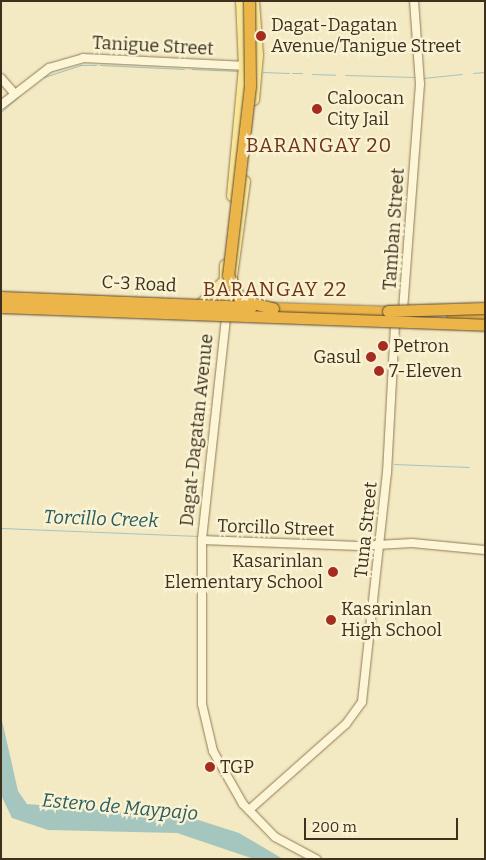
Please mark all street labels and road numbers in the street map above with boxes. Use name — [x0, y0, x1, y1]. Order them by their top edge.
street label: Tanigue Street — [92, 32, 214, 60]
street label: Tamban Street — [379, 167, 409, 291]
street label: C-3 Road — [101, 271, 177, 297]
street label: Dagat-Dagatan Avenue — [176, 333, 218, 527]
street label: Tuna Street — [350, 481, 382, 579]
street label: Torcillo Street — [217, 515, 335, 541]

